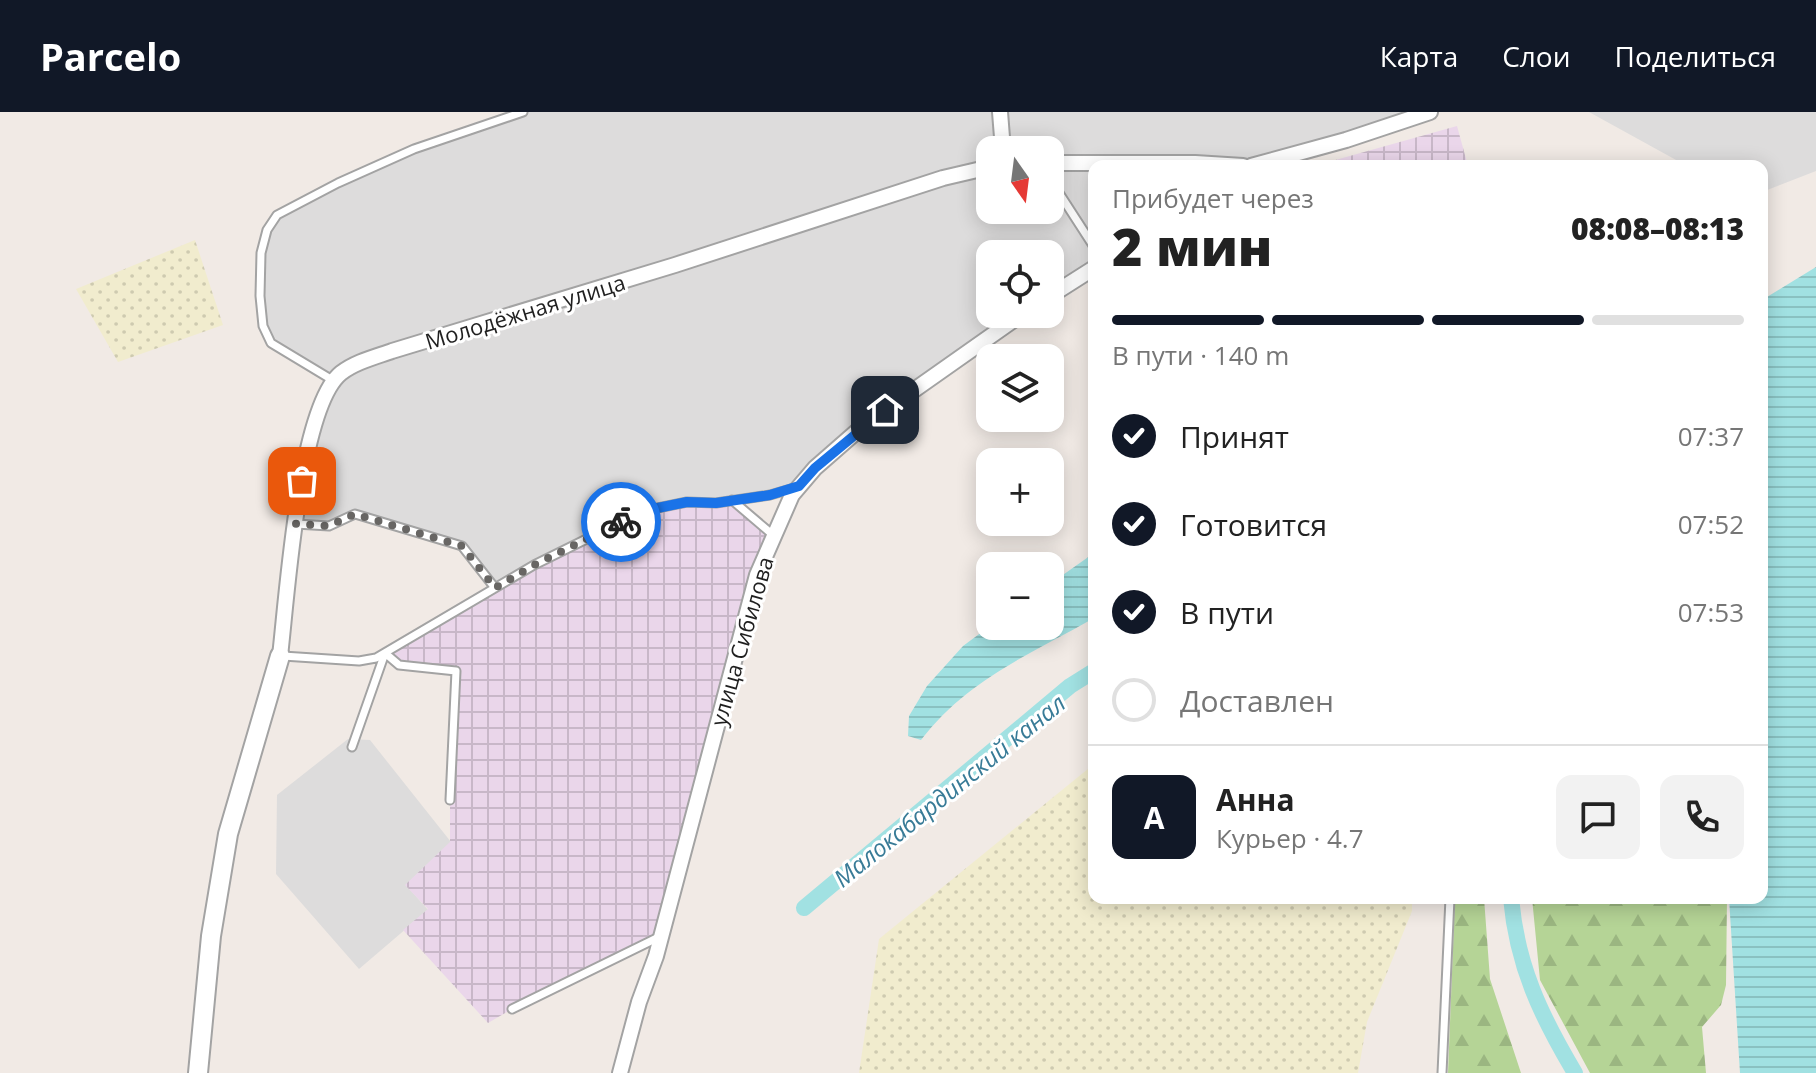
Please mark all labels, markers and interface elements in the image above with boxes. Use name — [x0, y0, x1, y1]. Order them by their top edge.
text: Parcelo — [40, 30, 181, 82]
text: Карта — [1380, 37, 1458, 75]
text: Слои — [1502, 37, 1571, 75]
text: Поделиться — [1615, 37, 1776, 75]
north arrow — [976, 136, 1064, 224]
map controls — [976, 136, 1064, 640]
text: Прибудет через — [1112, 180, 1314, 216]
text: 08:08–08:13 — [1571, 208, 1744, 249]
text: 2 мин — [1112, 210, 1272, 281]
button: locate — [976, 240, 1064, 328]
street label: Молодёжная улица — [421, 266, 629, 356]
text: В пути · 140 m — [1112, 337, 1289, 373]
button: layers — [976, 344, 1064, 432]
pin — [851, 376, 919, 444]
icon: home — [863, 388, 907, 432]
icon: check — [1112, 414, 1156, 458]
text: Принят — [1180, 416, 1289, 457]
text: 07:37 — [1678, 418, 1744, 454]
pin — [268, 447, 336, 515]
button: + — [976, 448, 1064, 536]
icon: bag — [280, 459, 324, 503]
courier — [581, 482, 661, 562]
icon: bike — [599, 500, 643, 544]
icon: check — [1112, 502, 1156, 546]
text: Готовится — [1180, 504, 1327, 545]
text: 07:52 — [1678, 506, 1744, 542]
button: − — [976, 552, 1064, 640]
street label: улица Сибилова — [702, 553, 780, 729]
icon: check — [1112, 590, 1156, 634]
text: В пути — [1180, 592, 1274, 633]
text: 07:53 — [1678, 594, 1744, 630]
text: Доставлен — [1180, 680, 1334, 721]
water label: Малокабардинский канал — [826, 686, 1072, 894]
button: chat — [1556, 775, 1640, 859]
button: phone — [1660, 775, 1744, 859]
text: Анна — [1216, 779, 1295, 820]
text: А — [1144, 797, 1164, 838]
text: Курьер · 4.7 — [1216, 820, 1364, 856]

